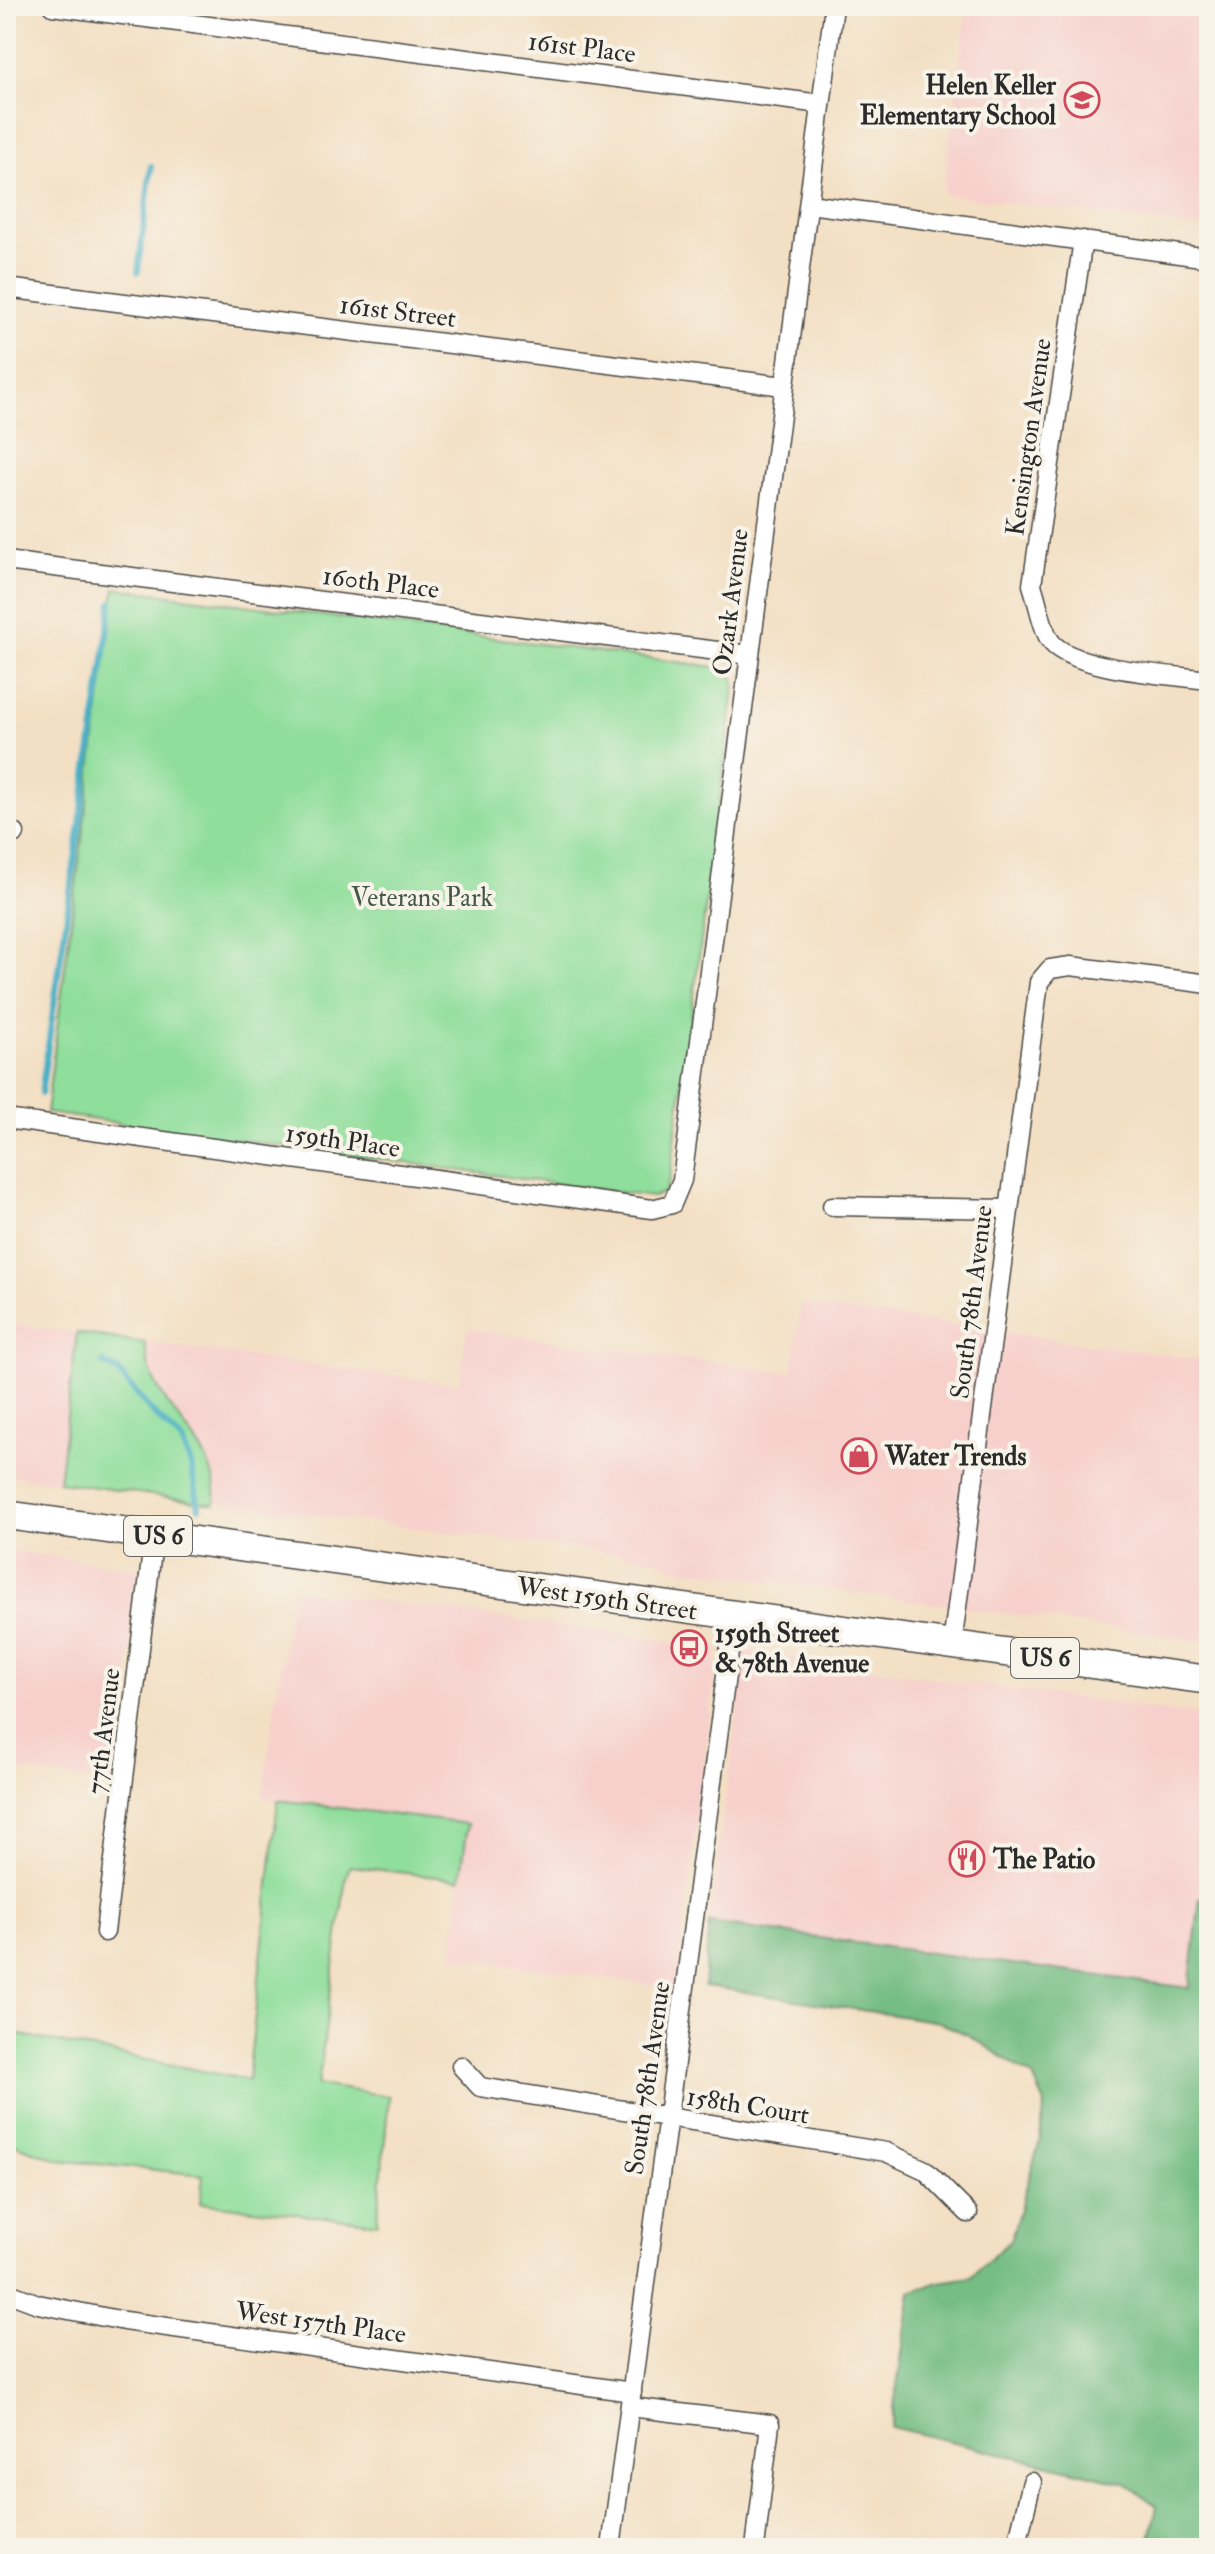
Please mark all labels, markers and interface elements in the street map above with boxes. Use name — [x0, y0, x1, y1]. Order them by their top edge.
street label: 161st Place — [526, 26, 638, 70]
place label: Helen Keller Elementary School — [860, 70, 1056, 133]
school or university icon: Helen Keller Elementary School — [1063, 81, 1101, 119]
street label: 161st Street — [338, 289, 458, 335]
street label: Kensington Avenue — [999, 336, 1059, 538]
street label: Ozark Avenue — [706, 527, 756, 677]
street label: 160th Place — [321, 560, 441, 606]
park label: Veterans Park — [351, 882, 493, 914]
street label: 159th Place — [283, 1117, 402, 1165]
street label: South 78th Avenue — [944, 1203, 1000, 1401]
shop icon: Water Trends — [840, 1437, 878, 1475]
place label: Water Trends — [884, 1441, 1026, 1473]
road number: US 6 — [124, 1516, 192, 1556]
street label: West 159th Street — [514, 1570, 699, 1627]
place label: 159th Street & 78th Avenue — [715, 1618, 869, 1680]
bus stop icon: 159th Street & 78th Avenue — [670, 1629, 708, 1667]
road number: US 6 — [1011, 1638, 1079, 1678]
street label: 77th Avenue — [80, 1666, 128, 1796]
restaurant icon: The Patio — [948, 1840, 986, 1878]
place label: The Patio — [992, 1844, 1096, 1876]
street label: South 78th Avenue — [619, 1979, 677, 2177]
street label: 158th Court — [684, 2081, 811, 2131]
street label: West 157th Place — [233, 2295, 408, 2351]

